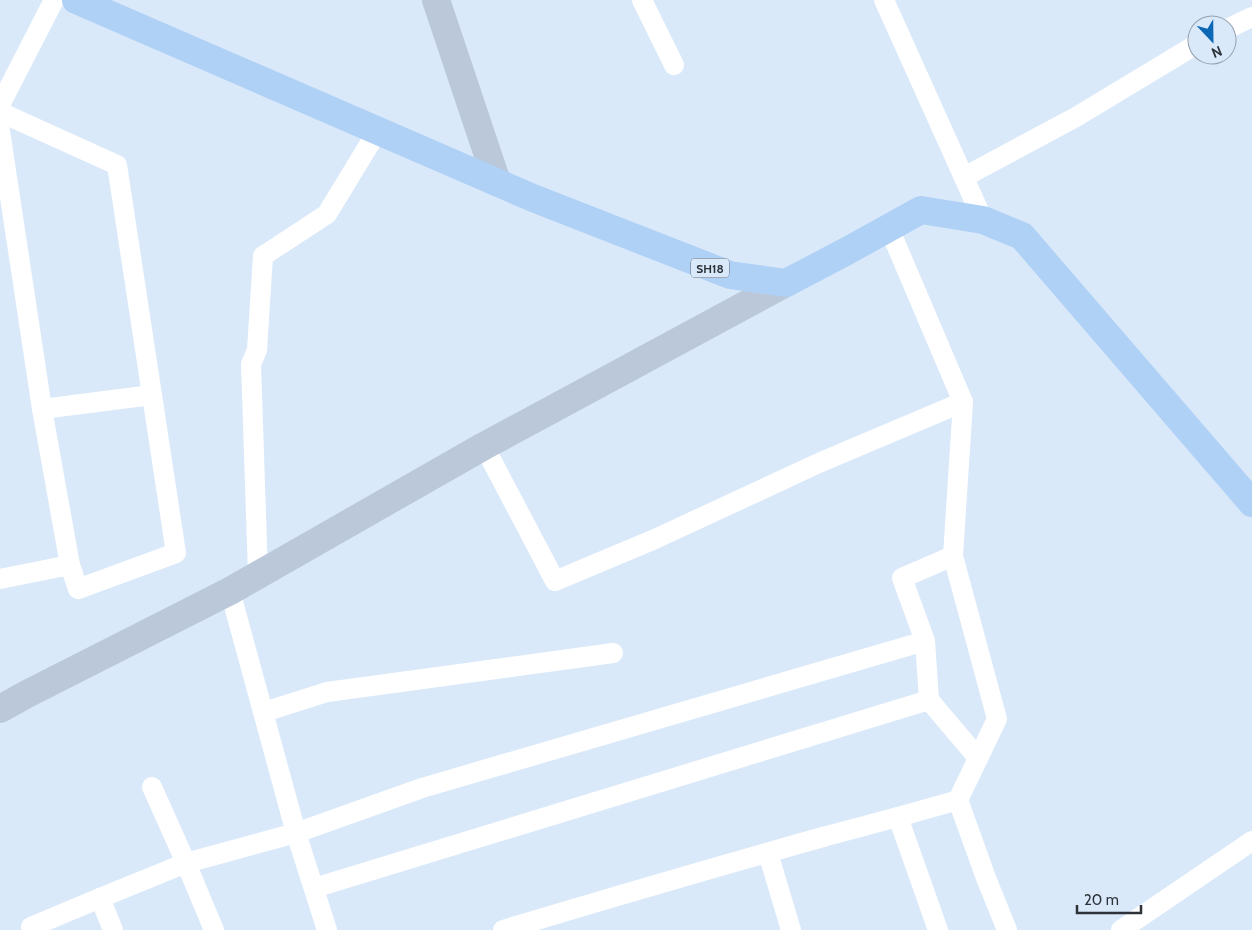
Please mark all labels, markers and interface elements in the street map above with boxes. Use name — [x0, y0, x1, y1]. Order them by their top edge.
north arrow — [1187, 15, 1237, 65]
text: N — [1209, 42, 1225, 62]
road number: SH18 — [691, 258, 729, 278]
scale bar — [1077, 882, 1141, 914]
text: 20 m — [1084, 891, 1119, 909]

